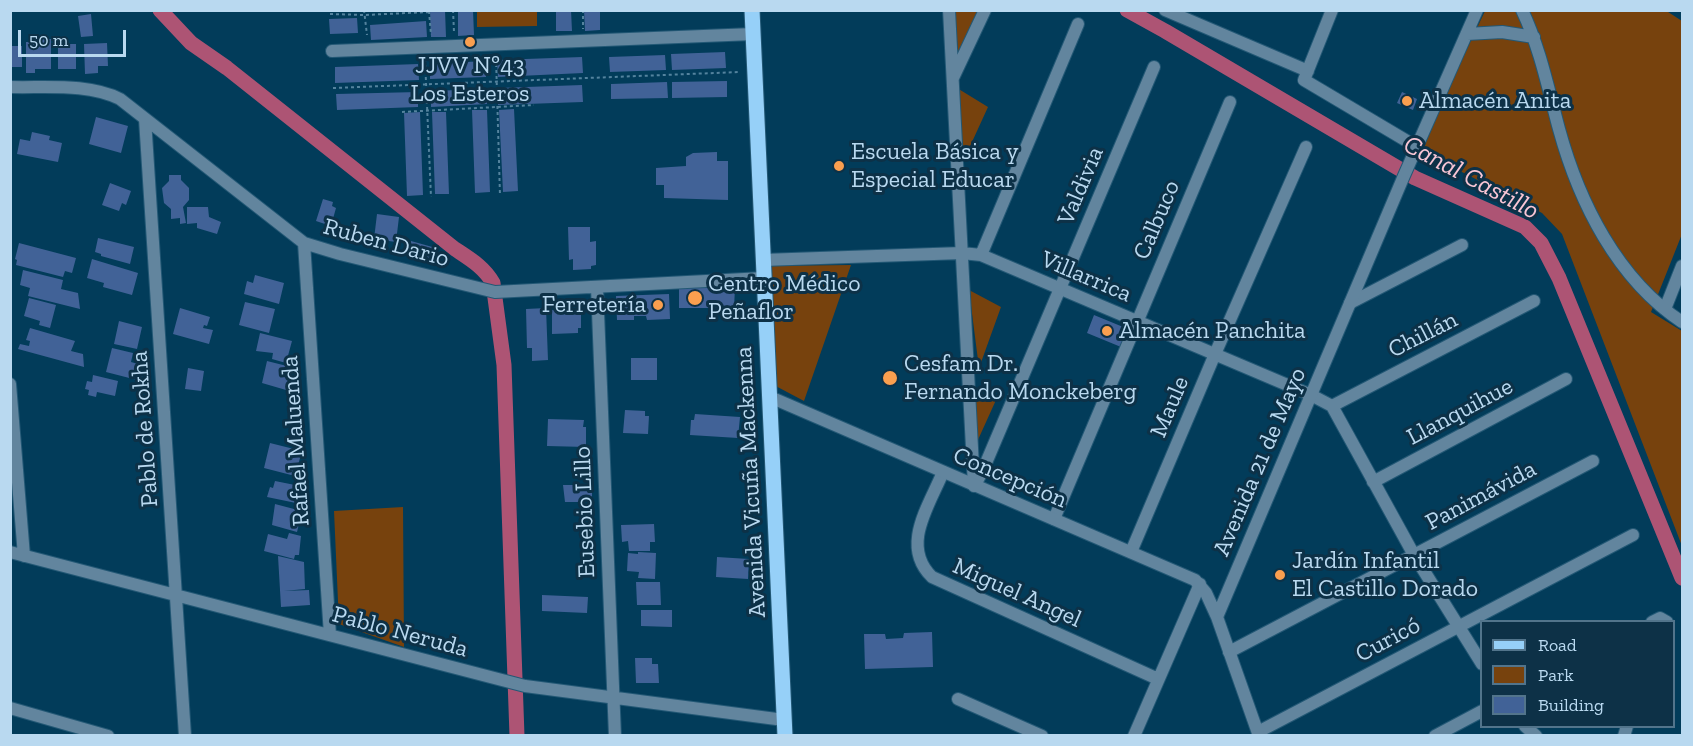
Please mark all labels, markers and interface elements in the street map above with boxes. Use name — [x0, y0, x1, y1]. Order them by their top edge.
scale bar — [21, 18, 129, 56]
text: 50 m — [29, 29, 68, 51]
marker: JJVV Nº43 Los Esteros — [463, 35, 477, 49]
place label: JJVV Nº43 Los Esteros — [410, 52, 530, 108]
place label: Almacén Anita — [1419, 87, 1571, 115]
marker: Almacén Anita — [1400, 94, 1414, 108]
water label: Canal Castillo — [1398, 129, 1544, 227]
place label: Escuela Básica y Especial Educar — [851, 138, 1019, 194]
street label: Valdivia — [1052, 143, 1110, 229]
marker: Escuela Básica y Especial Educar — [832, 159, 846, 173]
street label: Calbuco — [1127, 176, 1187, 264]
street label: Ruben Dario — [320, 212, 452, 274]
street label: Villarrica — [1036, 245, 1136, 309]
place label: Centro Médico Peñaflor — [708, 270, 860, 326]
marker: Centro Médico Peñaflor — [686, 289, 704, 307]
place label: Ferretería — [542, 291, 646, 319]
marker: Ferretería — [651, 298, 665, 312]
street label: Chillán — [1384, 305, 1462, 365]
place label: Almacén Panchita — [1119, 317, 1306, 345]
marker: Almacén Panchita — [1100, 324, 1114, 338]
street label: Avenida Vicuña Mackenna — [730, 346, 772, 618]
street label: Pablo de Rokha — [125, 350, 165, 508]
place label: Cesfam Dr. Fernando Monckeberg — [904, 350, 1137, 406]
street label: Rafael Maluenda — [276, 355, 316, 527]
street label: Avenida 21 de Mayo — [1207, 364, 1313, 560]
marker: Cesfam Dr. Fernando Monckeberg — [881, 369, 899, 387]
street label: Maule — [1144, 372, 1196, 442]
street label: Llanquihue — [1402, 372, 1518, 452]
street label: Concepción — [949, 441, 1071, 515]
street label: Eusebio Lillo — [568, 446, 602, 578]
street label: Panimávida — [1421, 455, 1541, 537]
place label: Jardín Infantil El Castillo Dorado — [1292, 547, 1478, 603]
street label: Miguel Angel — [948, 552, 1086, 634]
marker: Jardín Infantil El Castillo Dorado — [1273, 568, 1287, 582]
street label: Pablo Neruda — [329, 600, 471, 664]
street label: Curicó — [1351, 611, 1425, 669]
legend — [1480, 620, 1675, 728]
text: Road — [1538, 634, 1577, 656]
text: Park — [1538, 664, 1574, 686]
text: Building — [1538, 694, 1604, 716]

